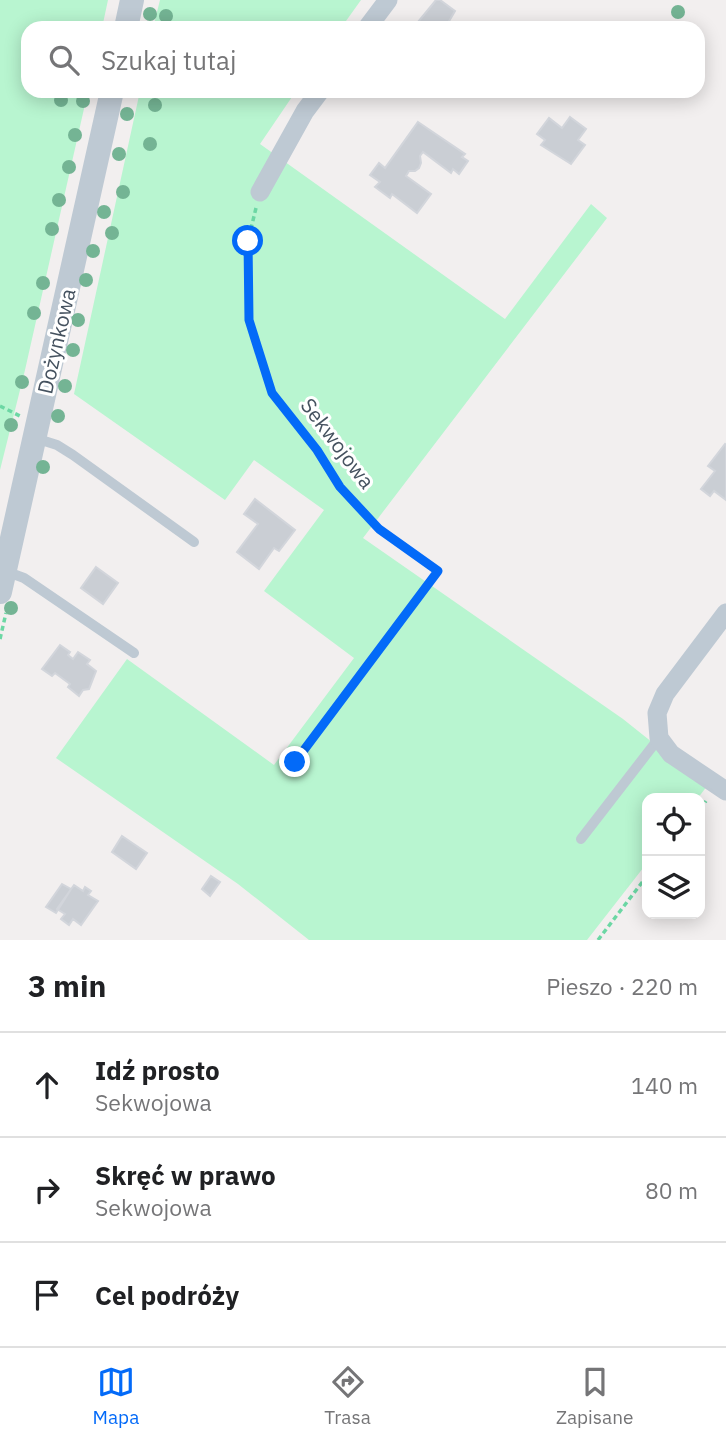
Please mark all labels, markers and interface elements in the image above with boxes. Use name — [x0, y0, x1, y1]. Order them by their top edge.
search box — [21, 21, 705, 98]
icon: search — [45, 41, 83, 79]
text: Szukaj tutaj — [101, 43, 236, 77]
route start — [232, 225, 263, 256]
street label: Dożynkowa — [30, 286, 82, 396]
street label: Sekwojowa — [295, 392, 381, 494]
route end — [279, 746, 310, 777]
map controls — [642, 793, 705, 919]
button: locate — [642, 793, 705, 856]
button: layers — [642, 856, 705, 919]
text: 3 min — [28, 966, 106, 1005]
text: Pieszo · 220 m — [546, 971, 698, 1001]
text: Idź prosto — [95, 1053, 220, 1087]
icon: ahead — [28, 1066, 66, 1104]
text: 140 m — [631, 1070, 698, 1100]
text: Sekwojowa — [95, 1087, 212, 1117]
text: Skręć w prawo — [95, 1158, 276, 1192]
icon: right — [28, 1171, 66, 1209]
text: 80 m — [645, 1175, 698, 1205]
text: Sekwojowa — [95, 1192, 212, 1222]
icon: arrive — [28, 1276, 66, 1314]
text: Cel podróży — [95, 1278, 239, 1312]
tab: Mapa — [93, 1363, 139, 1429]
tab: Trasa — [324, 1363, 371, 1429]
tab: Zapisane — [556, 1363, 633, 1429]

